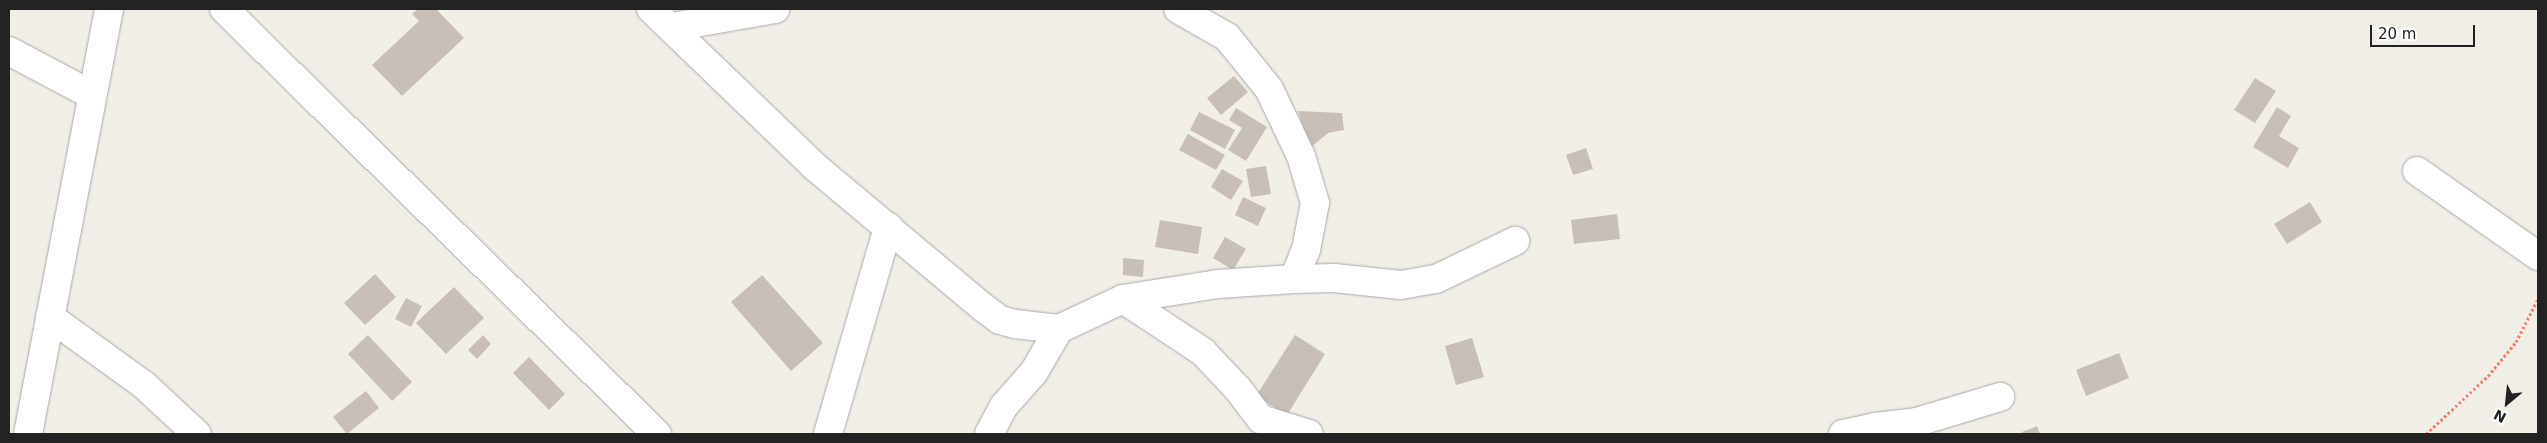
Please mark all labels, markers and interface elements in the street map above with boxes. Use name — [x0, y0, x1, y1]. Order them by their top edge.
scale bar — [2372, 15, 2477, 47]
text: 20 m — [2378, 25, 2416, 43]
north arrow — [2482, 378, 2532, 428]
text: N — [2491, 406, 2509, 426]

